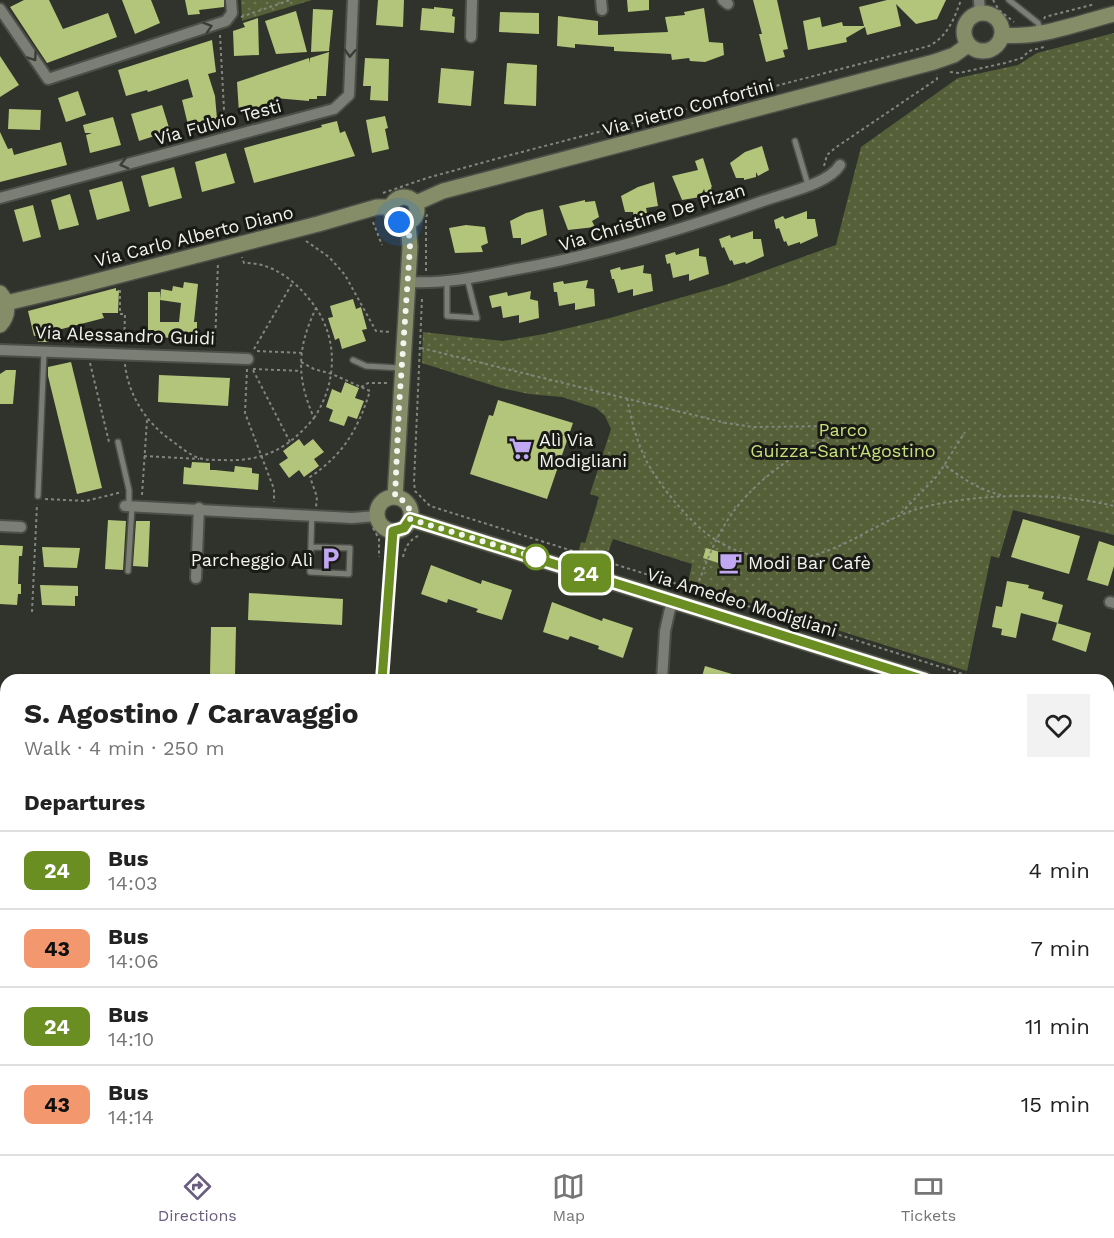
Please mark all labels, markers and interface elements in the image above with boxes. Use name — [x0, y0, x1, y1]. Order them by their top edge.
one-way arrow — [202, 22, 213, 34]
one-way arrow — [344, 49, 357, 58]
one-way arrow — [26, 51, 37, 62]
street label: Via Pietro Confortini — [600, 74, 776, 140]
street label: Via Fulvio Testi — [152, 95, 284, 149]
one-way arrow — [119, 157, 129, 170]
street label: Via Christine De Pizan — [556, 179, 748, 255]
street label: Via Carlo Alberto Diano — [92, 201, 296, 271]
your location — [384, 207, 414, 237]
street label: Via Alessandro Guidi — [35, 321, 215, 349]
park label: Parco Guizza-Sant'Agostino — [750, 419, 936, 461]
place label: Alì Via Modigliani — [539, 429, 627, 471]
supermarket icon: Alì Via Modigliani — [508, 436, 534, 462]
unlabelled marker — [523, 544, 549, 570]
parking icon: Parcheggio Alì — [318, 546, 344, 572]
place label: Parcheggio Alì — [191, 549, 313, 570]
cafe icon: Modi Bar Cafè — [717, 549, 743, 575]
place label: Modi Bar Cafè — [748, 552, 871, 573]
line badge: 24 — [559, 554, 613, 592]
text: 24 — [573, 561, 599, 586]
street label: Via Amedeo Modigliani — [644, 563, 840, 641]
button: heart — [1027, 694, 1090, 757]
text: S. Agostino / Caravaggio — [24, 697, 358, 730]
text: Walk · 4 min · 250 m — [24, 736, 225, 760]
text: Departures — [24, 790, 145, 815]
text: Bus — [108, 846, 148, 871]
text: 24 — [44, 858, 70, 883]
text: 4 min — [1029, 858, 1090, 883]
text: 14:03 — [108, 871, 158, 895]
text: Bus — [108, 924, 148, 949]
text: 43 — [44, 936, 70, 961]
text: 7 min — [1030, 936, 1090, 961]
text: 14:06 — [108, 949, 159, 973]
text: Bus — [108, 1002, 148, 1027]
text: 24 — [44, 1014, 70, 1039]
text: 11 min — [1025, 1014, 1090, 1039]
text: 14:10 — [108, 1027, 154, 1051]
text: Bus — [108, 1080, 148, 1105]
text: 43 — [44, 1092, 70, 1117]
text: 15 min — [1021, 1092, 1090, 1117]
text: 14:14 — [108, 1105, 154, 1129]
tab: Directions — [158, 1170, 237, 1225]
tab: Map — [552, 1170, 585, 1225]
tab: Tickets — [901, 1170, 956, 1225]

